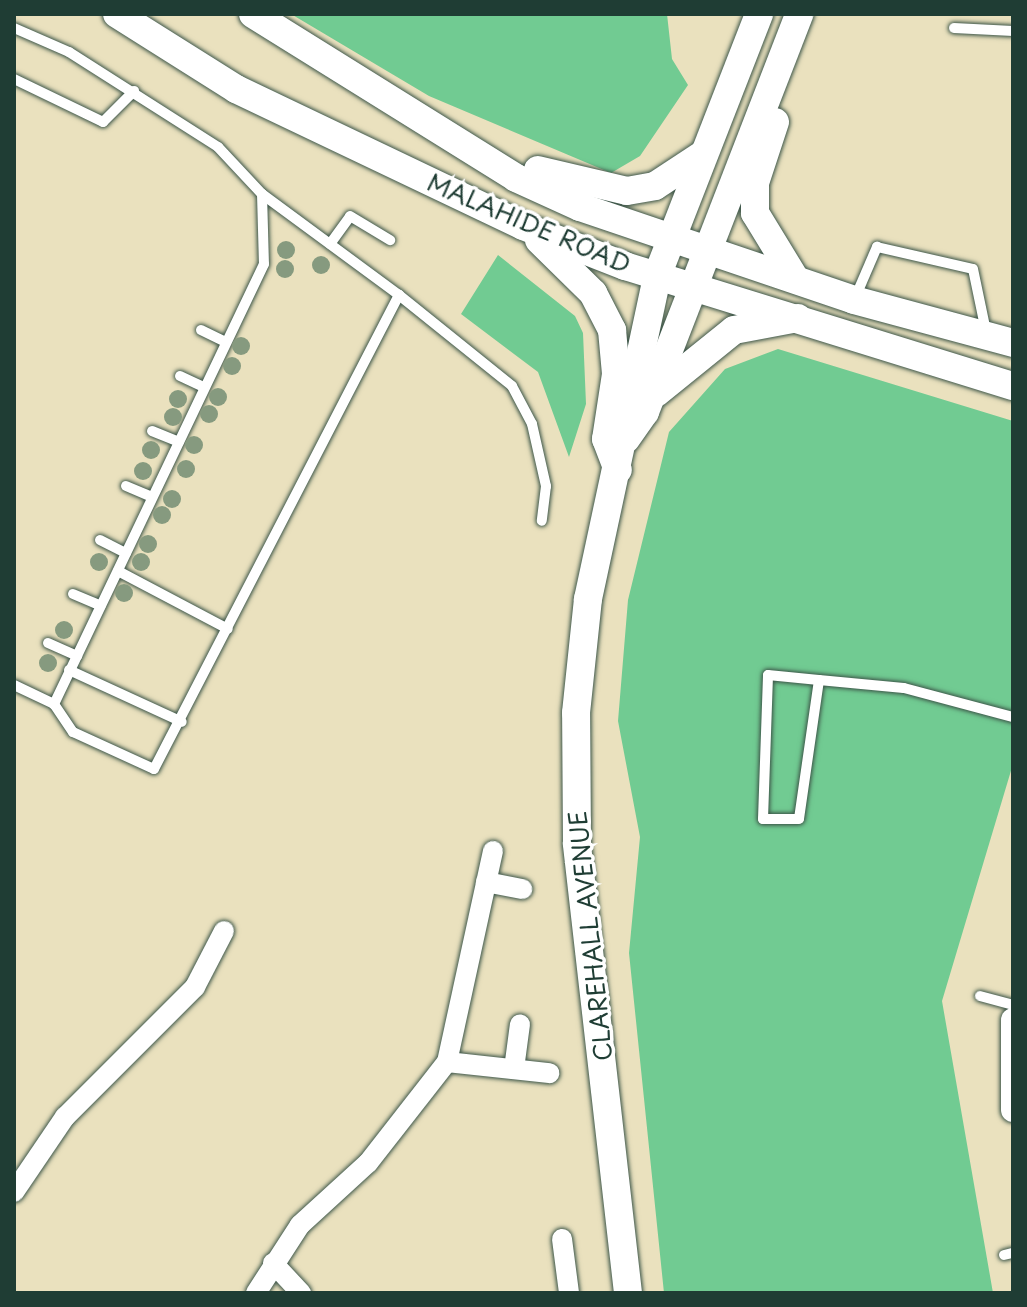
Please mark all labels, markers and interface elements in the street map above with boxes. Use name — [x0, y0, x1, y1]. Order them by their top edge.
street label: MALAHIDE ROAD — [424, 168, 634, 278]
street label: CLAREHALL AVENUE — [563, 809, 617, 1063]

